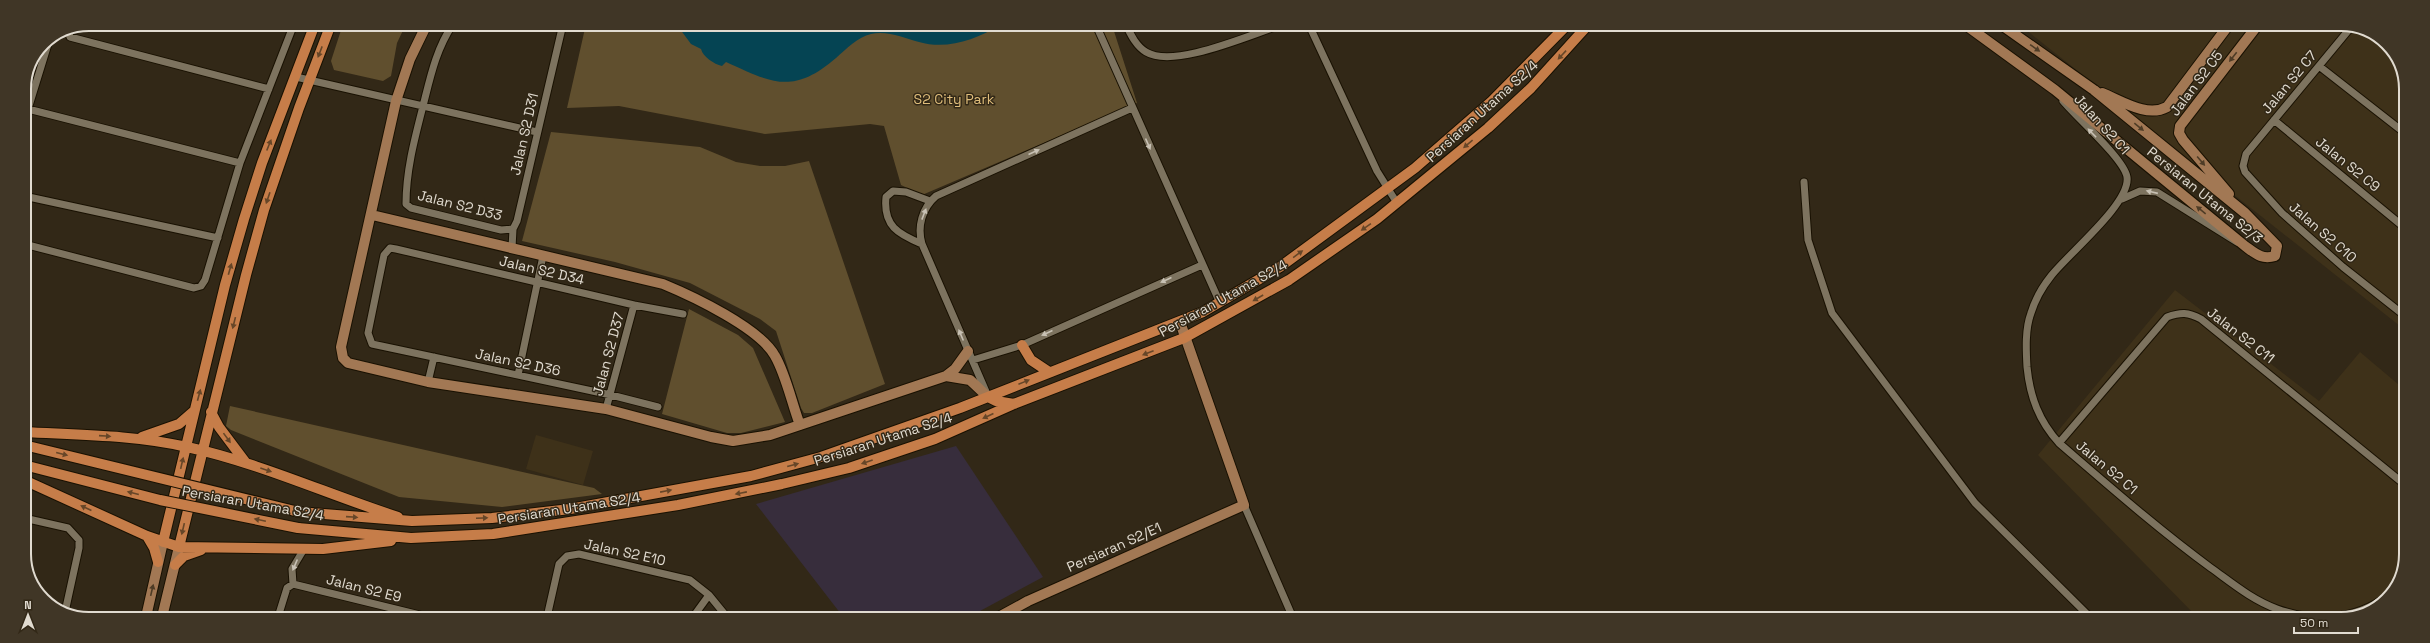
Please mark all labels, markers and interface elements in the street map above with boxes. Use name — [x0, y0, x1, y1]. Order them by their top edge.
one-way arrow — [2030, 44, 2040, 52]
one-way arrow — [317, 47, 323, 59]
street label: Jalan S2 C5 — [2165, 47, 2227, 119]
street label: Jalan S2 C7 — [2257, 47, 2321, 117]
one-way arrow — [1557, 50, 1567, 60]
one-way arrow — [2229, 51, 2238, 62]
street label: Persiaran Utama S2/4 — [1422, 56, 1542, 166]
park label: S2 City Park — [914, 90, 995, 108]
street label: Jalan S2 C1 — [2070, 90, 2134, 158]
street label: Jalan S2 D31 — [506, 91, 542, 177]
one-way arrow — [2133, 122, 2144, 131]
one-way arrow — [2087, 128, 2097, 138]
street label: Jalan S2 C9 — [2312, 133, 2384, 195]
one-way arrow — [1145, 138, 1151, 149]
one-way arrow — [266, 139, 272, 151]
one-way arrow — [1463, 140, 1474, 149]
street label: Persiaran Utama S2/3 — [2143, 143, 2267, 247]
one-way arrow — [1028, 148, 1040, 154]
one-way arrow — [2196, 156, 2205, 167]
street label: Jalan S2 D33 — [416, 186, 504, 224]
one-way arrow — [2145, 188, 2158, 194]
one-way arrow — [265, 192, 271, 204]
street label: Jalan S2 C10 — [2285, 198, 2361, 266]
one-way arrow — [2195, 206, 2206, 214]
one-way arrow — [921, 208, 927, 220]
one-way arrow — [1361, 223, 1371, 231]
one-way arrow — [1293, 250, 1303, 258]
street label: Jalan S2 D34 — [498, 251, 587, 289]
street label: Persiaran Utama S2/4 — [1156, 255, 1291, 341]
one-way arrow — [227, 263, 233, 275]
one-way arrow — [1160, 277, 1172, 283]
one-way arrow — [1252, 295, 1264, 302]
street label: Jalan S2 C11 — [2204, 303, 2278, 367]
street label: Jalan S2 D37 — [588, 310, 628, 398]
one-way arrow — [231, 317, 237, 329]
one-way arrow — [958, 330, 964, 341]
one-way arrow — [1042, 330, 1053, 336]
street label: Jalan S2 D36 — [474, 344, 562, 380]
one-way arrow — [1142, 351, 1154, 357]
one-way arrow — [1019, 378, 1031, 384]
one-way arrow — [196, 389, 202, 401]
street label: Persiaran Utama S2/4 — [812, 408, 955, 470]
one-way arrow — [983, 413, 994, 419]
one-way arrow — [99, 433, 111, 440]
one-way arrow — [223, 433, 231, 444]
street label: Jalan S2 C1 — [2072, 436, 2142, 498]
one-way arrow — [56, 452, 68, 458]
one-way arrow — [179, 457, 185, 470]
one-way arrow — [861, 459, 873, 465]
one-way arrow — [787, 461, 799, 467]
one-way arrow — [260, 467, 272, 473]
street label: Persiaran Utama S2/4 — [180, 482, 326, 524]
street label: Persiaran Utama S2/4 — [496, 488, 642, 528]
one-way arrow — [660, 488, 672, 494]
one-way arrow — [126, 489, 139, 495]
one-way arrow — [734, 490, 747, 496]
one-way arrow — [80, 505, 92, 511]
one-way arrow — [346, 514, 358, 521]
one-way arrow — [476, 515, 488, 522]
one-way arrow — [253, 517, 266, 523]
street label: Persiaran S2/E1 — [1064, 518, 1164, 576]
one-way arrow — [180, 523, 186, 535]
street label: Jalan S2 E10 — [583, 535, 667, 569]
one-way arrow — [291, 560, 297, 572]
street label: Jalan S2 E9 — [325, 570, 403, 606]
one-way arrow — [149, 583, 155, 595]
north arrow — [8, 595, 48, 635]
text: N — [24, 598, 32, 612]
scale bar — [2294, 609, 2358, 635]
text: 50 m — [2300, 615, 2328, 631]

